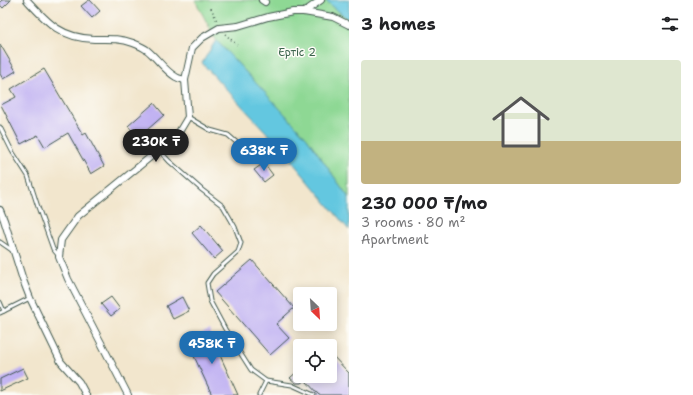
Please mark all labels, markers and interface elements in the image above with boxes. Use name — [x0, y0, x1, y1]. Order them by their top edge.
text: 3 homes — [361, 13, 436, 35]
icon: filters — [659, 13, 681, 35]
park label: Ертіс 2 — [278, 45, 316, 60]
icon: home — [485, 86, 557, 158]
pin: 230K ₸ — [123, 129, 189, 163]
text: 230K ₸ — [132, 133, 180, 150]
pin: 638K ₸ — [231, 138, 297, 172]
text: 638K ₸ — [240, 142, 288, 159]
text: 230 000 ₸/mo — [361, 192, 488, 214]
text: 3 rooms · 80 m² — [361, 214, 465, 231]
text: Apartment — [361, 231, 429, 248]
north arrow — [293, 287, 337, 331]
map controls — [293, 287, 337, 383]
pin: 458K ₸ — [179, 331, 245, 365]
text: 458K ₸ — [188, 335, 236, 352]
button: locate — [293, 339, 337, 383]

